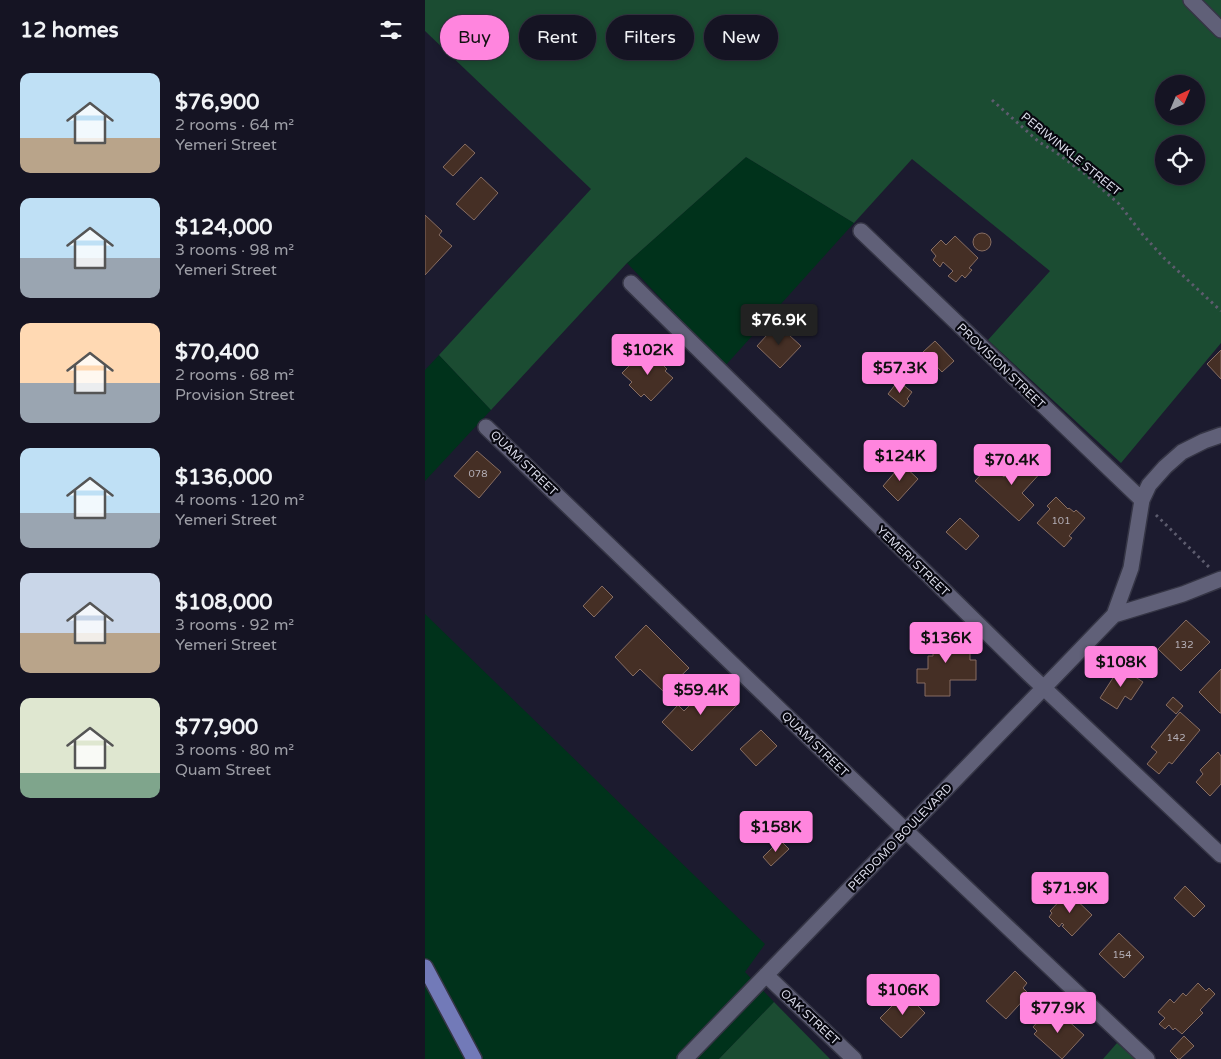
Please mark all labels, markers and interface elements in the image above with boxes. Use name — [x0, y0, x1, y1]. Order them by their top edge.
chip: Buy — [440, 15, 509, 60]
chip: Rent — [519, 15, 596, 60]
chip: Filters — [606, 15, 694, 60]
chip: New — [704, 15, 778, 60]
icon: filters — [377, 16, 405, 44]
text: 12 homes — [20, 18, 119, 43]
north arrow — [1155, 75, 1205, 125]
map controls — [1155, 75, 1205, 185]
text: $76,900 — [175, 90, 259, 115]
icon: home — [60, 93, 120, 153]
street label: PERIWINKLE STREET — [1018, 110, 1124, 199]
text: 2 rooms · 64 m² — [175, 115, 294, 135]
text: Yemeri Street — [175, 135, 277, 155]
button: locate — [1155, 135, 1205, 185]
text: $124,000 — [175, 215, 273, 240]
icon: home — [60, 218, 120, 278]
text: 3 rooms · 98 m² — [175, 240, 294, 260]
text: Yemeri Street — [175, 260, 277, 280]
pin: $76.9K — [738, 304, 820, 346]
text: $76.9K — [752, 310, 806, 330]
street label: PROVISION STREET — [954, 320, 1048, 412]
pin: $102K — [613, 334, 683, 376]
text: $70,400 — [175, 340, 259, 365]
text: $102K — [623, 340, 673, 360]
icon: home — [60, 343, 120, 403]
pin: $57.3K — [859, 352, 941, 394]
text: $57.3K — [873, 358, 927, 378]
text: 2 rooms · 68 m² — [175, 365, 294, 385]
text: Provision Street — [175, 385, 295, 405]
street label: QUAM STREET — [488, 428, 561, 499]
pin: $124K — [865, 440, 935, 482]
pin: $70.4K — [971, 444, 1053, 486]
text: $124K — [875, 446, 925, 466]
text: $70.4K — [985, 450, 1039, 470]
text: $136,000 — [175, 465, 273, 490]
icon: home — [60, 468, 120, 528]
house number: 078 — [469, 468, 487, 480]
text: 4 rooms · 120 m² — [175, 490, 304, 510]
text: Yemeri Street — [175, 510, 277, 530]
house number: 101 — [1052, 515, 1070, 527]
street label: YEMERI STREET — [874, 523, 953, 600]
text: $108,000 — [175, 590, 273, 615]
icon: home — [60, 593, 120, 653]
text: 3 rooms · 92 m² — [175, 615, 294, 635]
pin: $136K — [911, 622, 981, 664]
text: $136K — [921, 628, 971, 648]
text: Yemeri Street — [175, 635, 277, 655]
house number: 132 — [1175, 639, 1193, 651]
pin: $108K — [1086, 646, 1156, 688]
text: $108K — [1096, 652, 1146, 672]
pin: $59.4K — [660, 674, 742, 716]
text: $59.4K — [674, 680, 728, 700]
street label: QUAM STREET — [779, 709, 852, 780]
text: $77,900 — [175, 715, 258, 740]
icon: home — [60, 718, 120, 778]
house number: 142 — [1167, 732, 1185, 744]
text: 3 rooms · 80 m² — [175, 740, 294, 760]
text: Quam Street — [175, 760, 271, 780]
street label: PERDOMO BOULEVARD — [845, 781, 955, 893]
pin: $158K — [741, 810, 811, 853]
text: $158K — [751, 817, 801, 837]
pin: $71.9K — [1029, 872, 1111, 914]
text: $71.9K — [1043, 878, 1097, 898]
house number: 154 — [1113, 949, 1131, 961]
pin: $106K — [868, 974, 938, 1016]
text: $106K — [878, 980, 928, 1000]
street label: OAK STREET — [778, 986, 843, 1048]
pin: $77.9K — [1017, 992, 1099, 1034]
text: $77.9K — [1031, 998, 1085, 1018]

